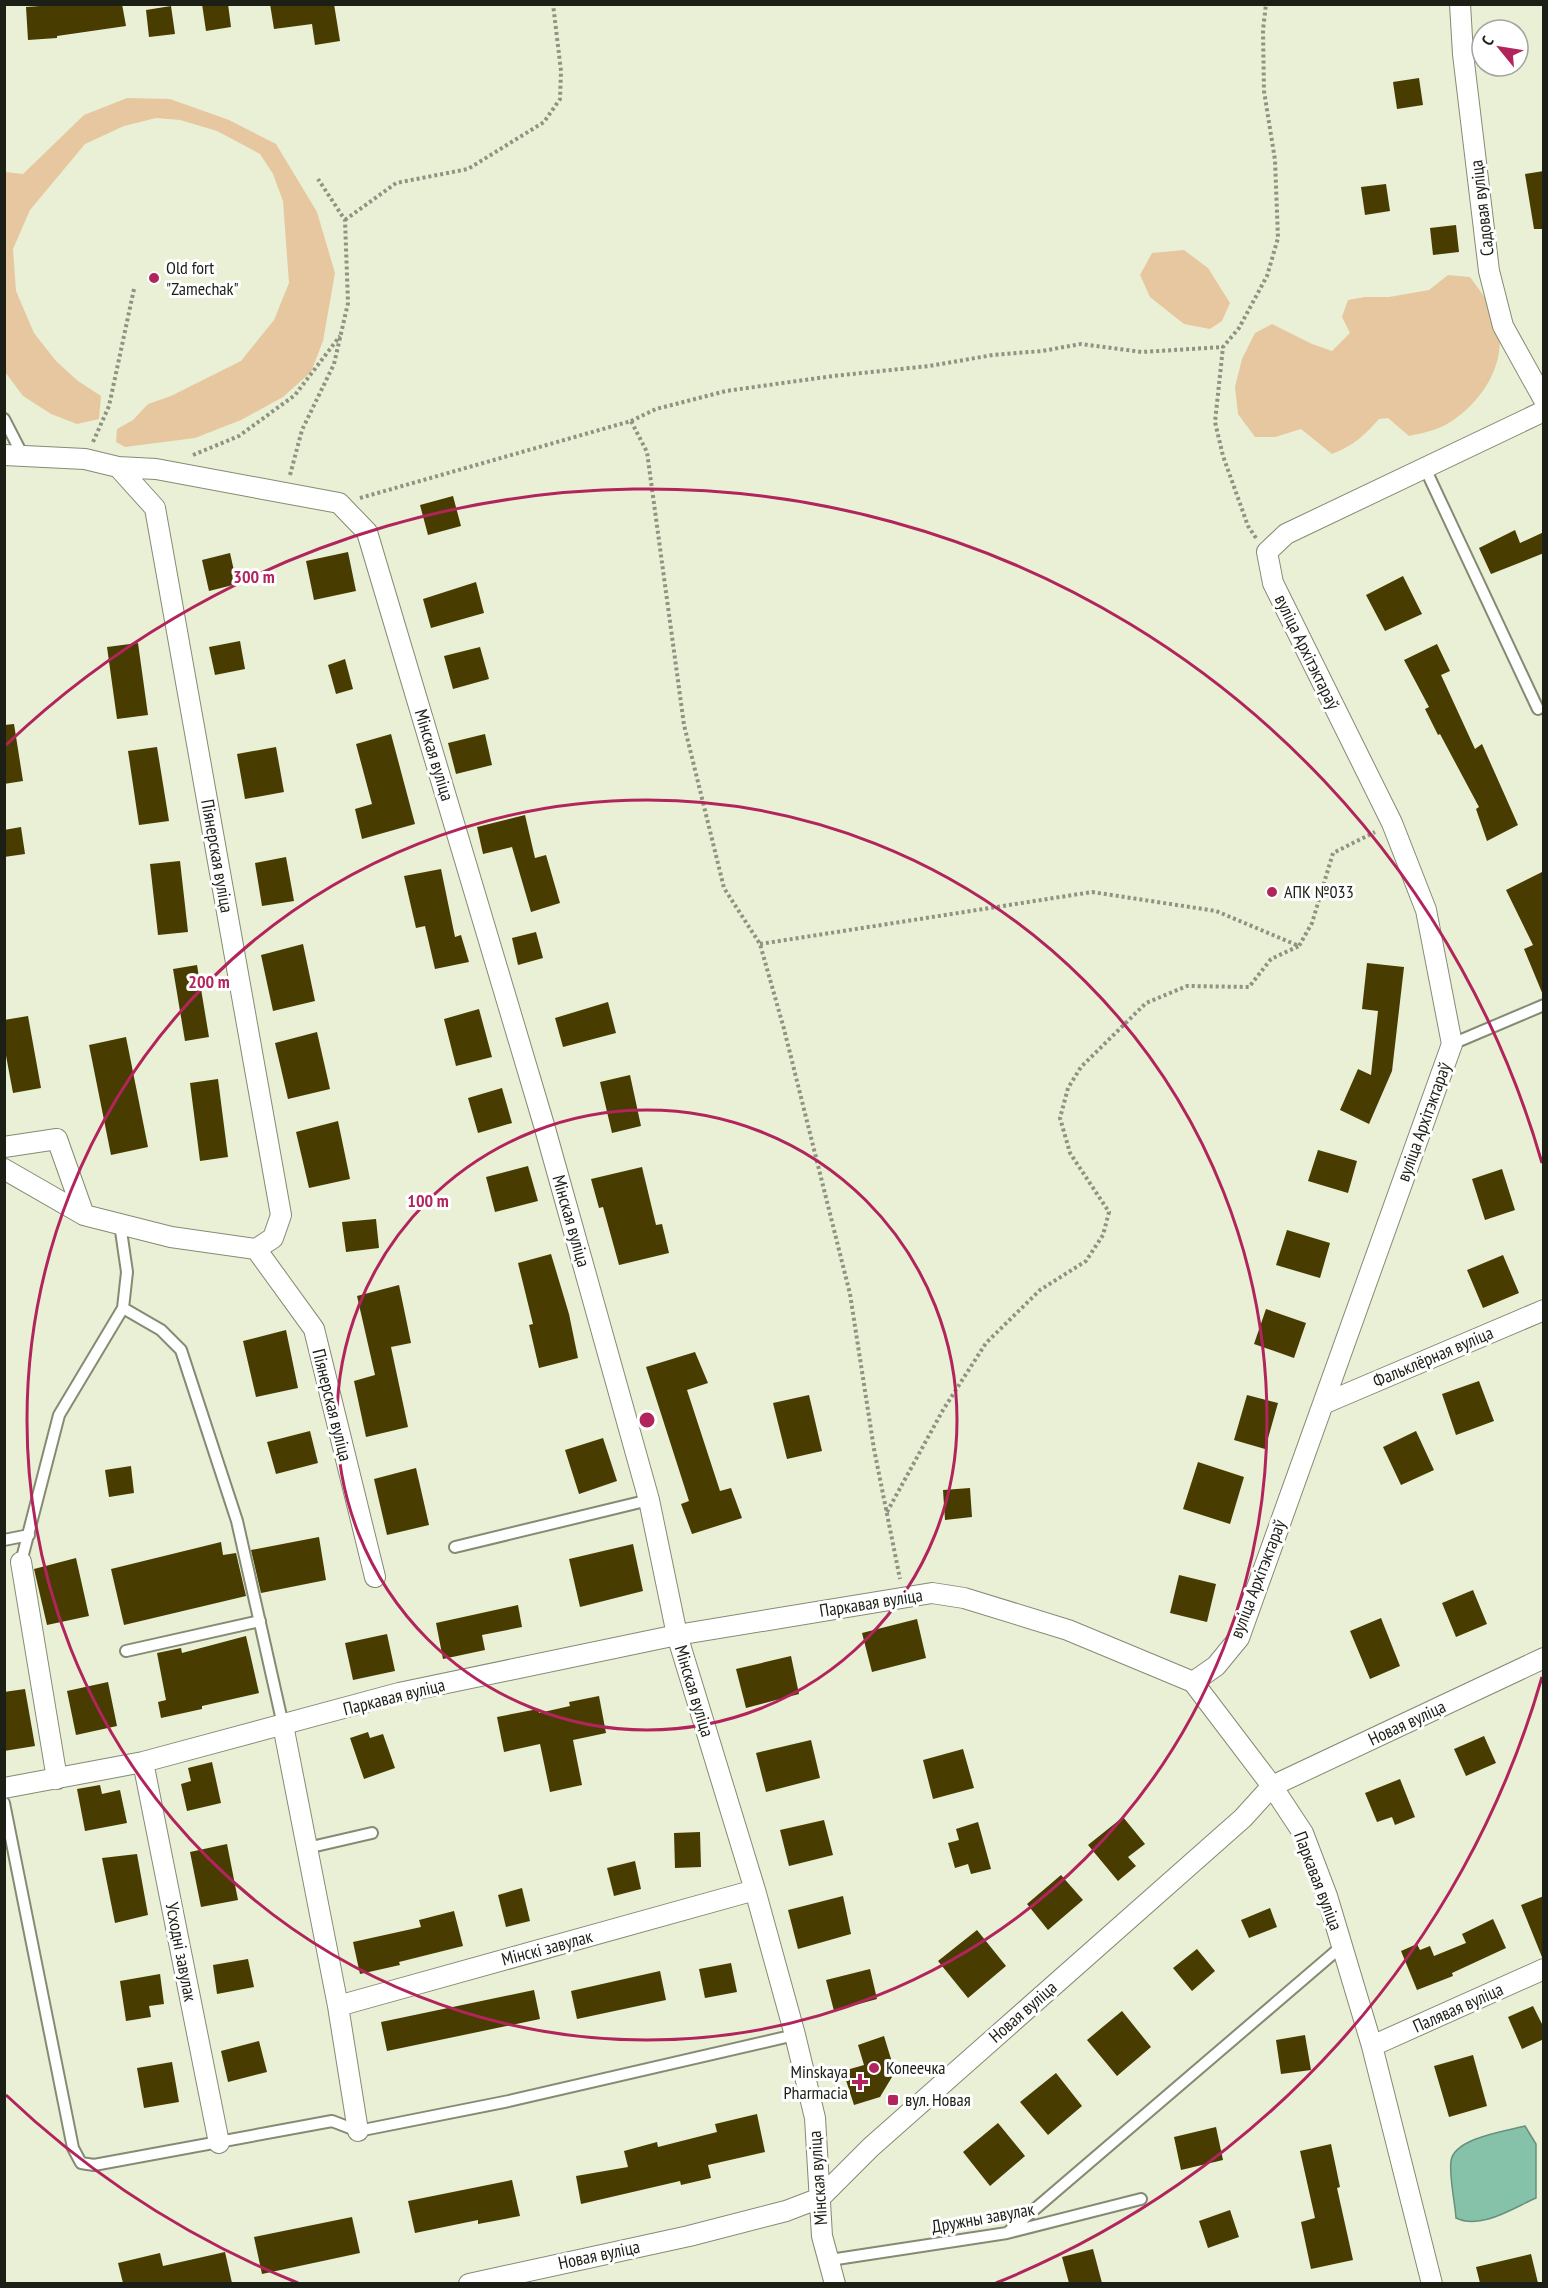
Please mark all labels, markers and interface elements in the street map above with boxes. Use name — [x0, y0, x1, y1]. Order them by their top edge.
north arrow — [1470, 18, 1530, 78]
text: С — [1477, 32, 1498, 49]
street label: Садовая вуліца — [1464, 159, 1499, 257]
place label: Old fort "Zamechak" — [166, 256, 239, 300]
marker: Old fort "Zamechak" — [147, 271, 161, 285]
text: 300 m — [233, 565, 275, 588]
street label: вуліца Архітэктараў — [1270, 591, 1345, 713]
street label: Мінская вуліца — [410, 706, 459, 804]
street label: Піянерская вуліца — [196, 797, 239, 915]
place label: АПК №033 — [1284, 880, 1354, 903]
marker: АПК №033 — [1265, 885, 1279, 899]
text: 200 m — [188, 970, 230, 993]
street label: вуліца Архітэктараў — [1391, 1059, 1456, 1185]
street label: Мінская вуліца — [547, 1172, 596, 1270]
text: 100 m — [407, 1189, 449, 1212]
street label: Фальклёрная вуліца — [1369, 1321, 1496, 1392]
street label: Піянерская вуліца — [307, 1346, 358, 1463]
centre of rings — [637, 1410, 657, 1430]
street label: вуліца Архітэктараў — [1224, 1516, 1291, 1641]
street label: Паркавая вуліца — [818, 1583, 924, 1622]
street label: Мінская вуліца — [670, 1642, 719, 1740]
street label: Паркавая вуліца — [341, 1673, 447, 1720]
street label: Новая вуліца — [1364, 1695, 1449, 1750]
street label: Паркавая вуліца — [1289, 1828, 1348, 1934]
street label: Усходні завулак — [161, 1900, 202, 2003]
street label: Мінскі завулак — [499, 1924, 595, 1971]
street label: Новая вуліца — [984, 1976, 1061, 2047]
street label: Палявая вуліца — [1409, 1977, 1506, 2038]
place label: Копеечка — [886, 2056, 946, 2079]
place label: Minskaya Pharmacia — [783, 2060, 848, 2104]
marker: Копеечка — [867, 2061, 881, 2075]
marker: Minskaya Pharmacia — [853, 2075, 867, 2089]
place label: вул. Новая — [905, 2088, 971, 2111]
marker: вул. Новая — [886, 2093, 900, 2107]
street label: Мінская вуліца — [803, 2130, 832, 2226]
street label: Дружны завулак — [930, 2197, 1036, 2238]
street label: Новая вуліца — [556, 2235, 642, 2274]

